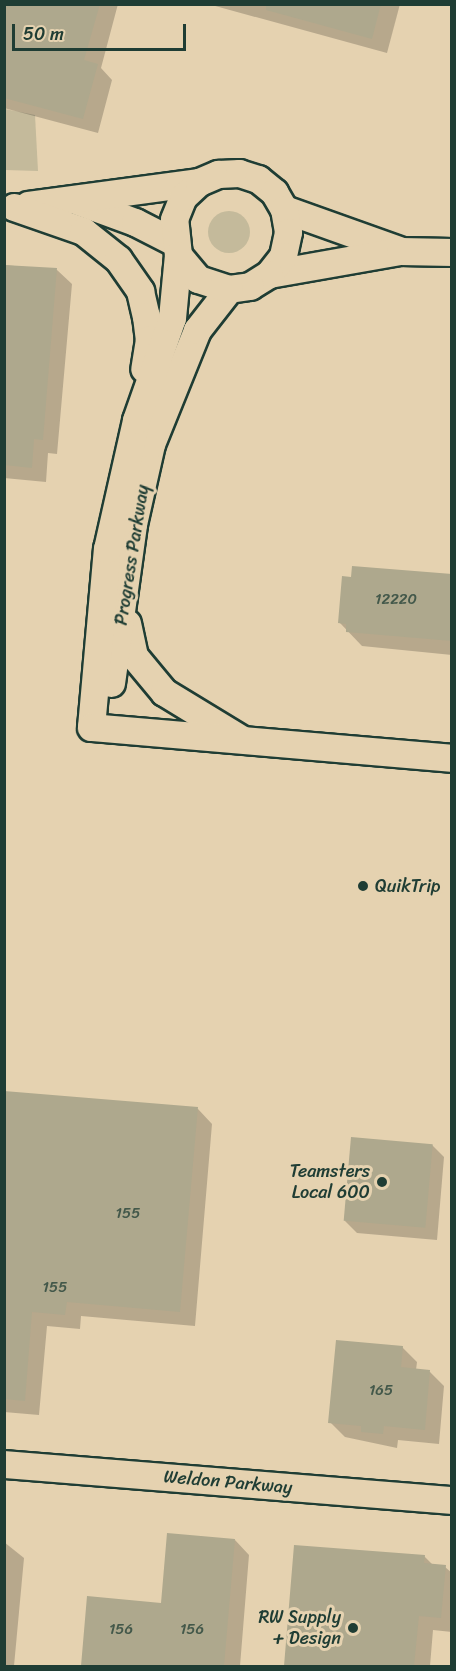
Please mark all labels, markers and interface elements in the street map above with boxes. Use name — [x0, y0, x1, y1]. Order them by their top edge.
scale bar — [15, 12, 189, 50]
text: 50 m — [23, 18, 64, 50]
street label: Progress Parkway — [110, 483, 154, 627]
house number: 12220 — [375, 591, 417, 609]
place label: QuikTrip — [375, 875, 441, 897]
marker: QuikTrip — [356, 879, 370, 893]
place label: Teamsters Local 600 — [290, 1161, 370, 1204]
marker: Teamsters Local 600 — [375, 1175, 389, 1189]
house number: 155 — [116, 1205, 140, 1223]
house number: 155 — [43, 1279, 67, 1297]
house number: 165 — [369, 1382, 393, 1400]
street label: Weldon Parkway — [163, 1466, 293, 1498]
place label: RW Supply + Design — [257, 1607, 341, 1650]
house number: 156 — [109, 1621, 133, 1639]
house number: 156 — [180, 1621, 204, 1639]
marker: RW Supply + Design — [346, 1621, 360, 1635]

